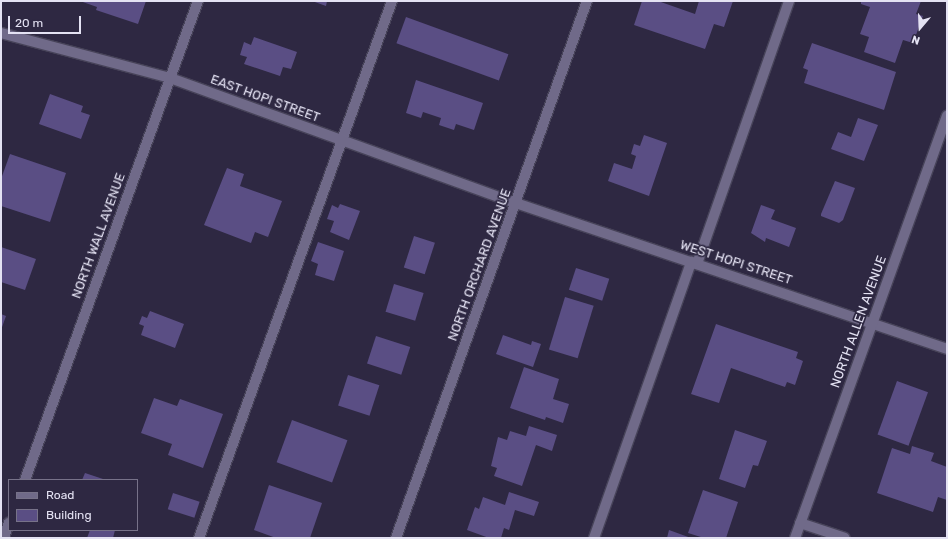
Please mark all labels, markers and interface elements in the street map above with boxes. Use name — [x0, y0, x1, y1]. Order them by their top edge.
scale bar — [10, 8, 83, 34]
north arrow — [900, 8, 940, 48]
text: 20 m — [15, 16, 43, 30]
text: N — [910, 32, 922, 47]
street label: EAST HOPI STREET — [208, 72, 322, 126]
street label: NORTH WALL AVENUE — [69, 171, 129, 301]
street label: NORTH ORCHARD AVENUE — [445, 187, 515, 343]
street label: WEST HOPI STREET — [678, 237, 794, 289]
street label: NORTH ALLEN AVENUE — [828, 253, 890, 391]
legend — [8, 479, 138, 531]
text: Road — [46, 488, 74, 502]
text: Building — [46, 508, 92, 522]

